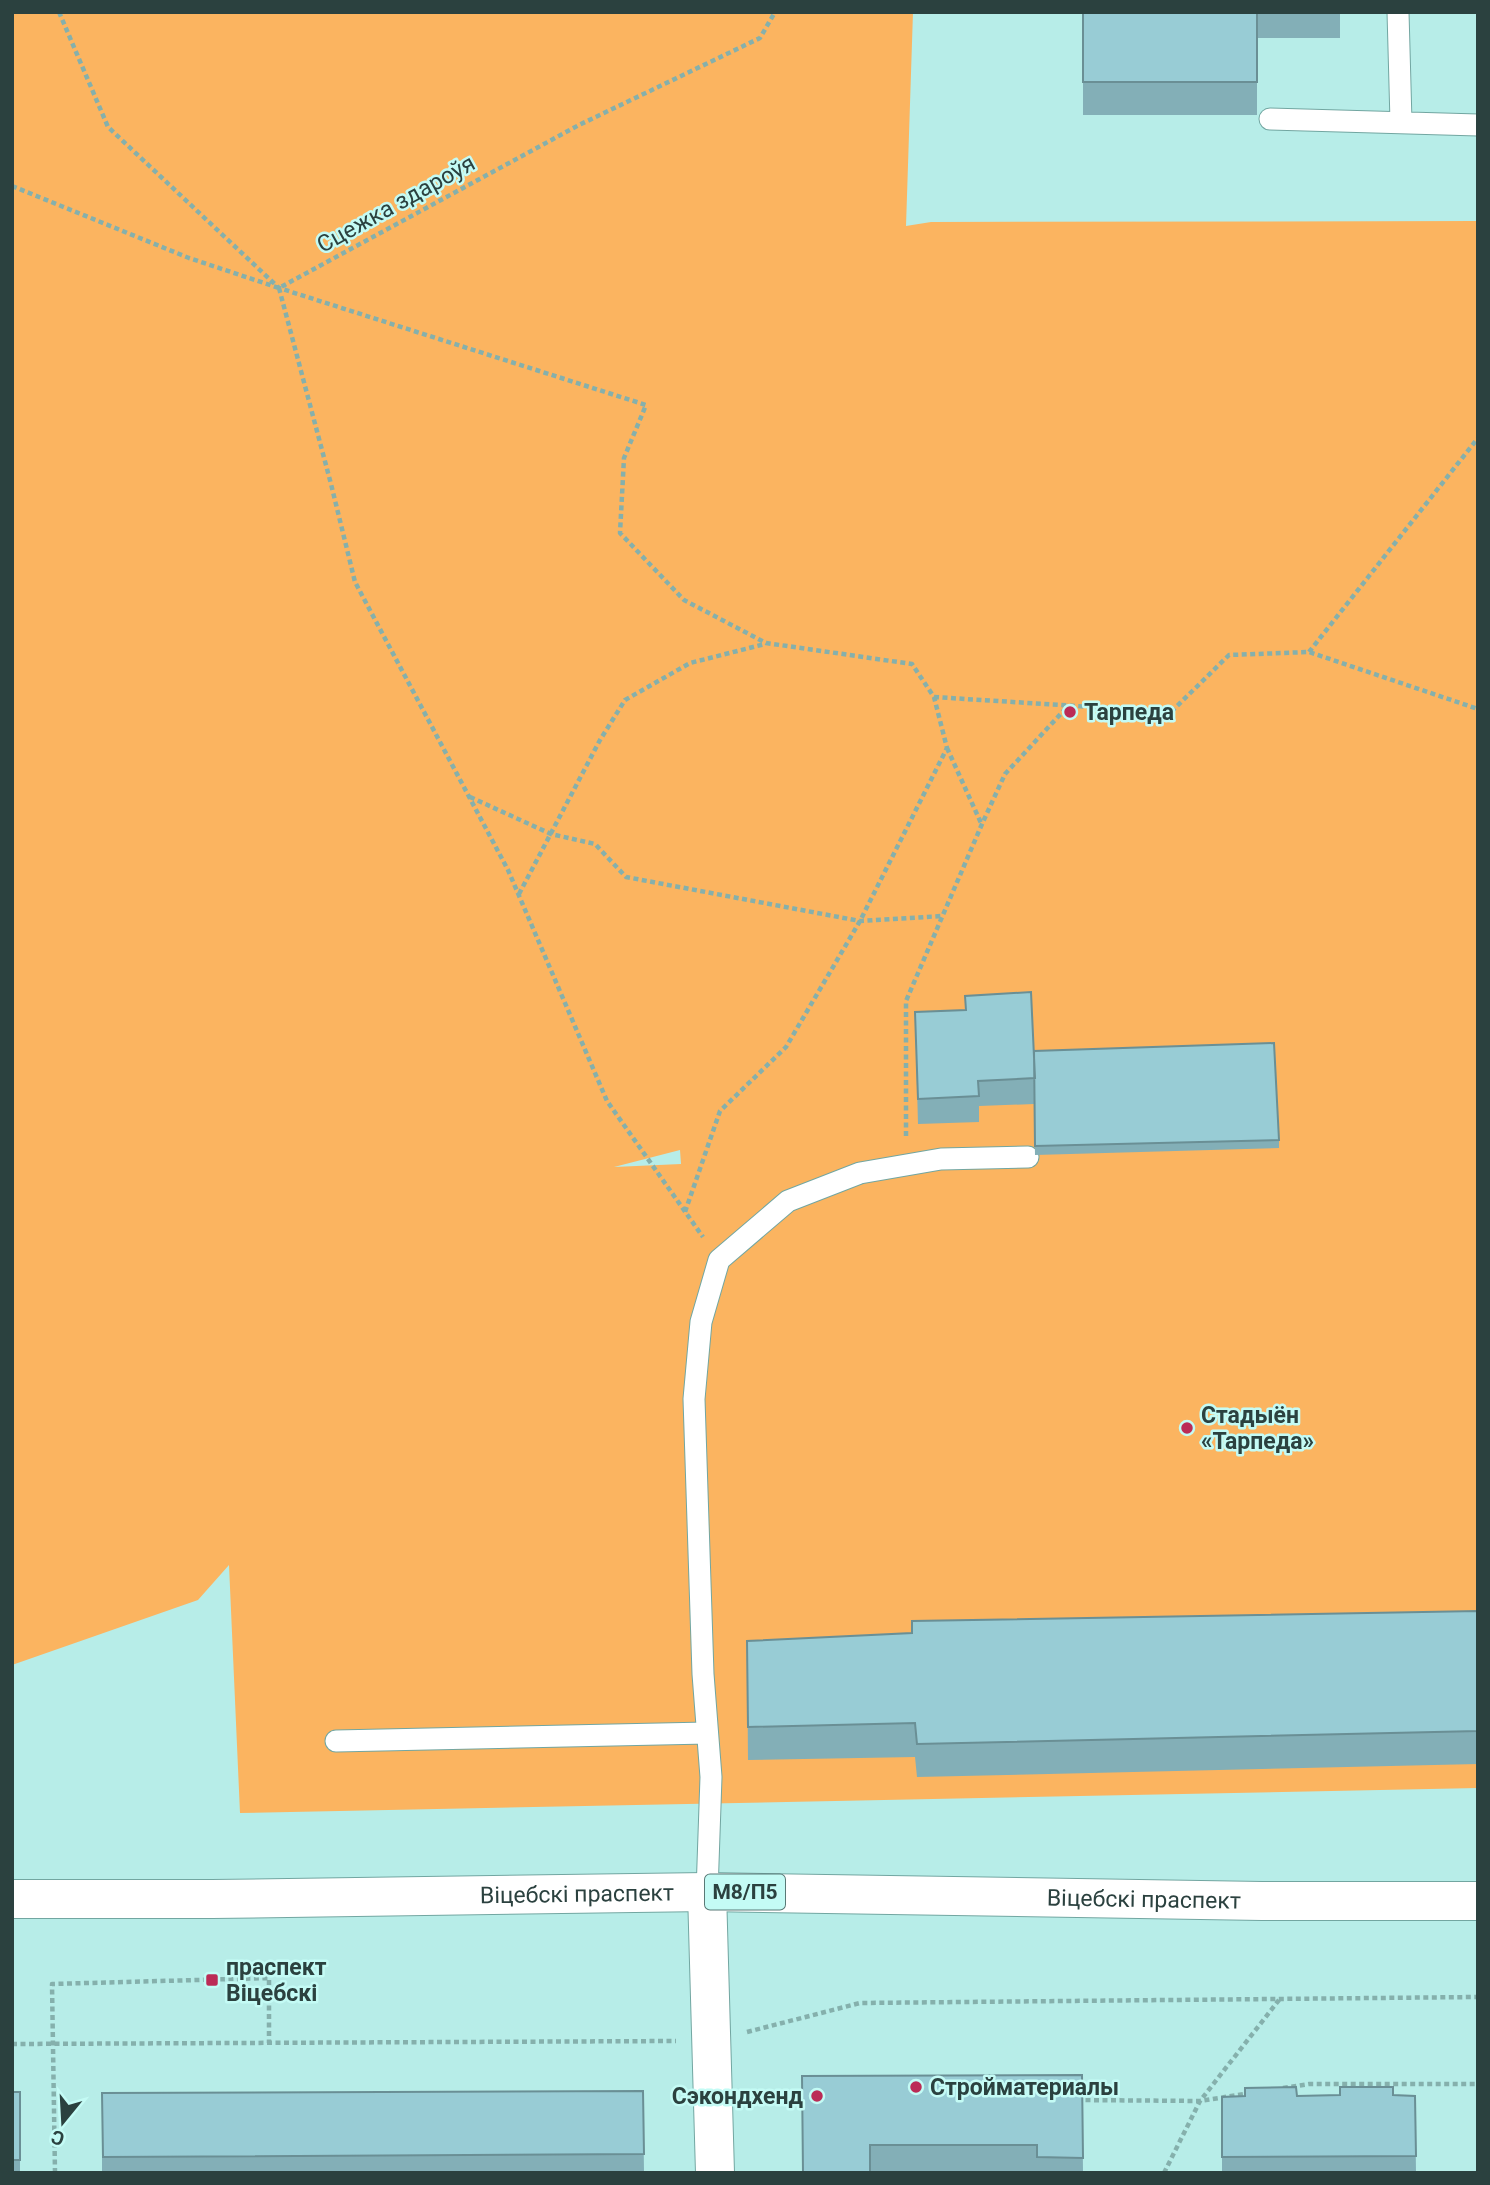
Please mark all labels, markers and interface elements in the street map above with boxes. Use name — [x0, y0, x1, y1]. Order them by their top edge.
street label: Сцежка здароўя — [312, 149, 480, 259]
place label: Тарпеда — [1084, 699, 1174, 726]
marker: Тарпеда — [1062, 704, 1078, 720]
place label: Стадыён «Тарпеда» — [1201, 1402, 1314, 1455]
marker: Стадыён «Тарпеда» — [1179, 1420, 1195, 1436]
road number: М8/П5 — [705, 1874, 785, 1910]
street label: Віцебскі праспект — [480, 1879, 674, 1909]
street label: Віцебскі праспект — [1047, 1884, 1241, 1914]
place label: праспект Віцебскі — [226, 1954, 327, 2007]
marker: праспект Віцебскі — [204, 1972, 220, 1988]
place label: Стройматериалы — [930, 2074, 1119, 2101]
marker: Стройматериалы — [908, 2079, 924, 2095]
place label: Сэкондхенд — [672, 2083, 803, 2110]
north arrow — [28, 2087, 98, 2157]
marker: Сэкондхенд — [809, 2088, 825, 2104]
text: С — [48, 2125, 67, 2151]

